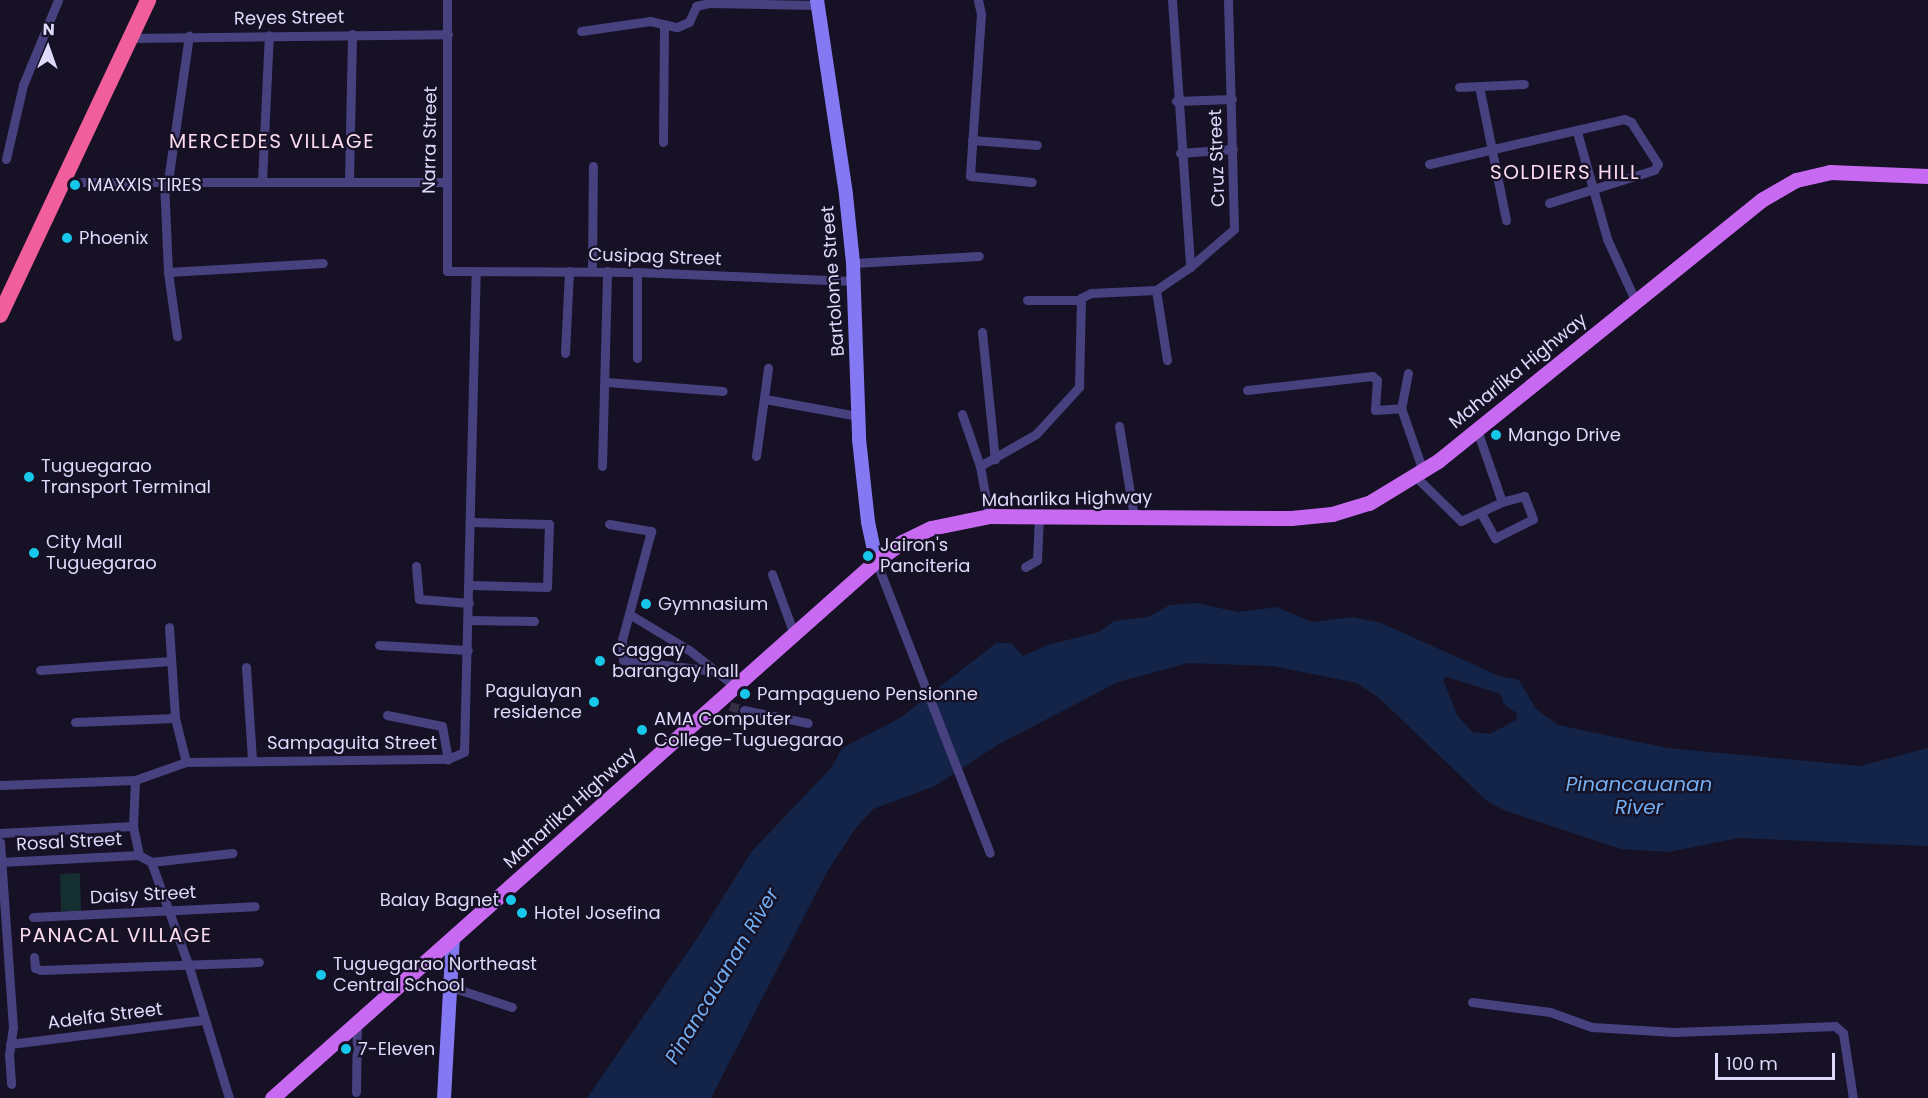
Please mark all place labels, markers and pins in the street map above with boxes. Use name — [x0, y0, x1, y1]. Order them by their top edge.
place label: MAXXIS TIRES — [87, 174, 202, 196]
marker: MAXXIS TIRES — [68, 178, 82, 192]
place label: Phoenix — [79, 227, 148, 249]
marker: Phoenix — [60, 231, 74, 245]
place label: Mango Drive — [1508, 424, 1621, 446]
marker: Mango Drive — [1489, 428, 1503, 442]
place label: Tuguegarao Transport Terminal — [41, 456, 211, 498]
marker: Tuguegarao Transport Terminal — [22, 470, 36, 484]
place label: City Mall Tuguegarao — [46, 532, 157, 574]
place label: Jairon's Panciteria — [880, 535, 970, 578]
marker: City Mall Tuguegarao — [27, 546, 41, 560]
marker: Jairon's Panciteria — [861, 549, 875, 563]
place label: Gymnasium — [658, 593, 768, 615]
marker: Gymnasium — [639, 597, 653, 611]
place label: Caggay barangay hall — [612, 640, 739, 682]
marker: Caggay barangay hall — [593, 654, 607, 668]
place label: Pagulayan residence — [485, 681, 582, 724]
place label: Pampagueno Pensionne — [757, 683, 978, 705]
marker: Pampagueno Pensionne — [738, 687, 752, 701]
marker: Pagulayan residence — [587, 695, 601, 709]
place label: AMA Computer College-Tuguegarao — [654, 709, 844, 752]
marker: AMA Computer College-Tuguegarao — [635, 723, 649, 737]
place label: Balay Bagnet — [380, 889, 499, 911]
marker: Balay Bagnet — [504, 893, 518, 907]
place label: Hotel Josefina — [534, 902, 661, 924]
marker: Hotel Josefina — [515, 906, 529, 920]
place label: Tuguegarao Northeast Central School — [333, 954, 537, 996]
marker: Tuguegarao Northeast Central School — [314, 968, 328, 982]
place label: 7-Eleven — [358, 1038, 435, 1060]
marker: 7-Eleven — [339, 1042, 353, 1056]

